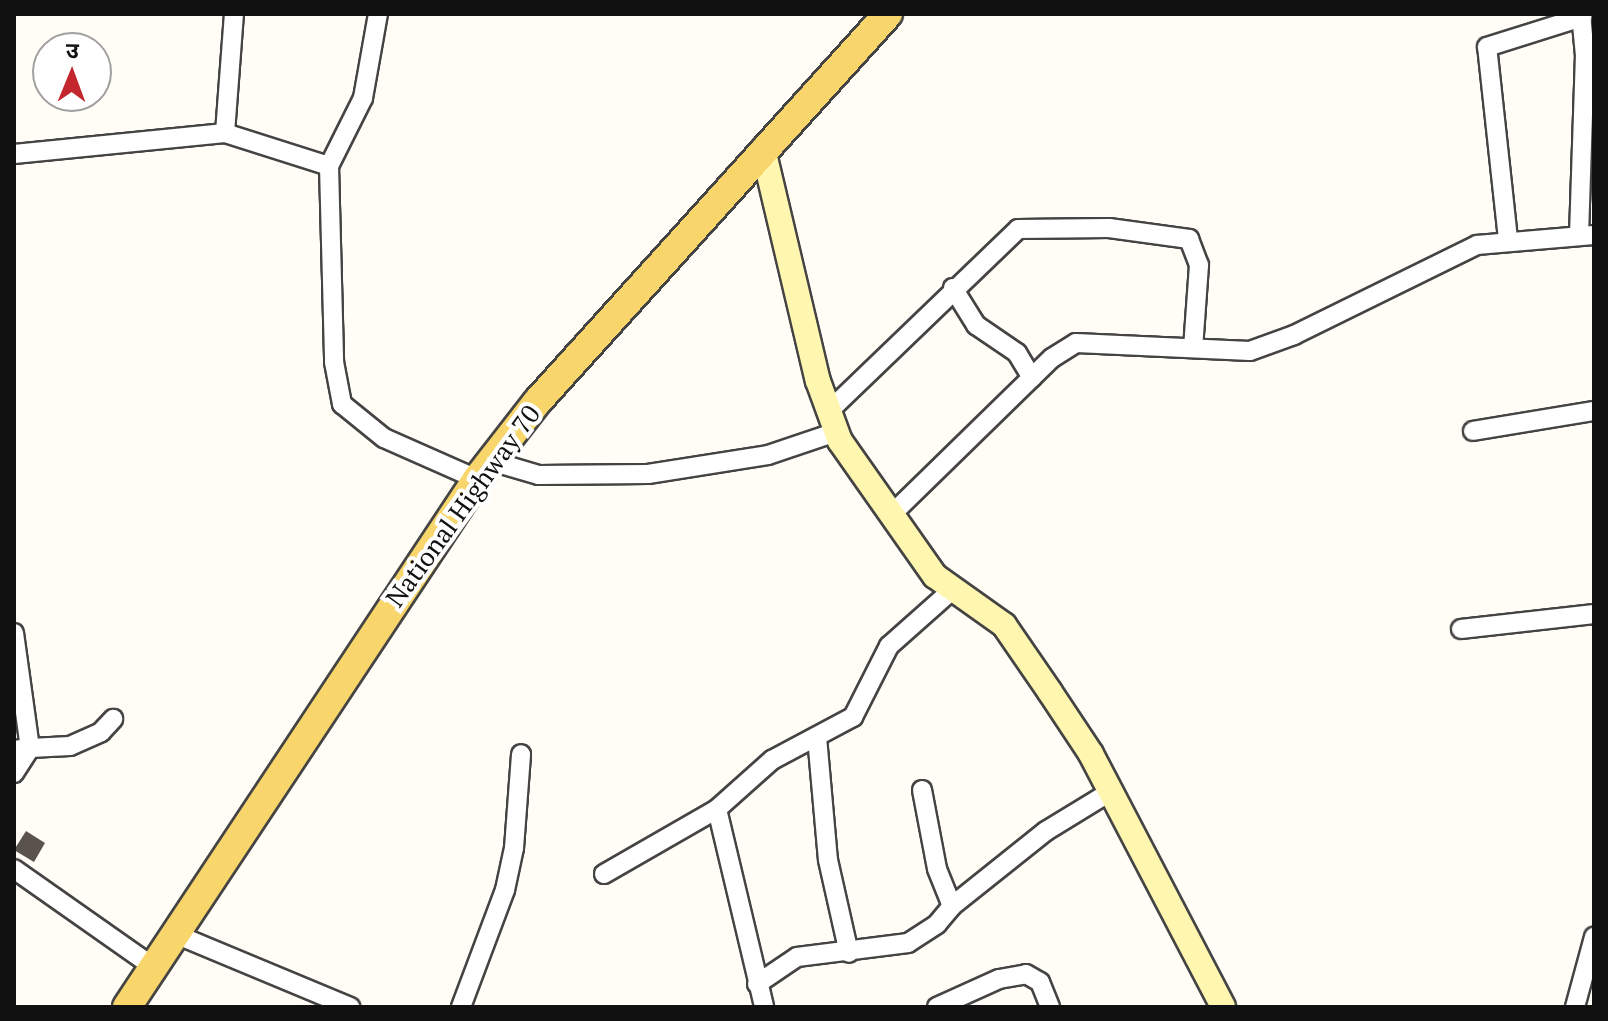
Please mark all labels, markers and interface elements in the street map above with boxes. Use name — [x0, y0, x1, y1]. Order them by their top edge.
north arrow — [32, 32, 112, 112]
text: उ — [66, 35, 79, 64]
street label: National Highway 70 — [379, 399, 547, 613]

